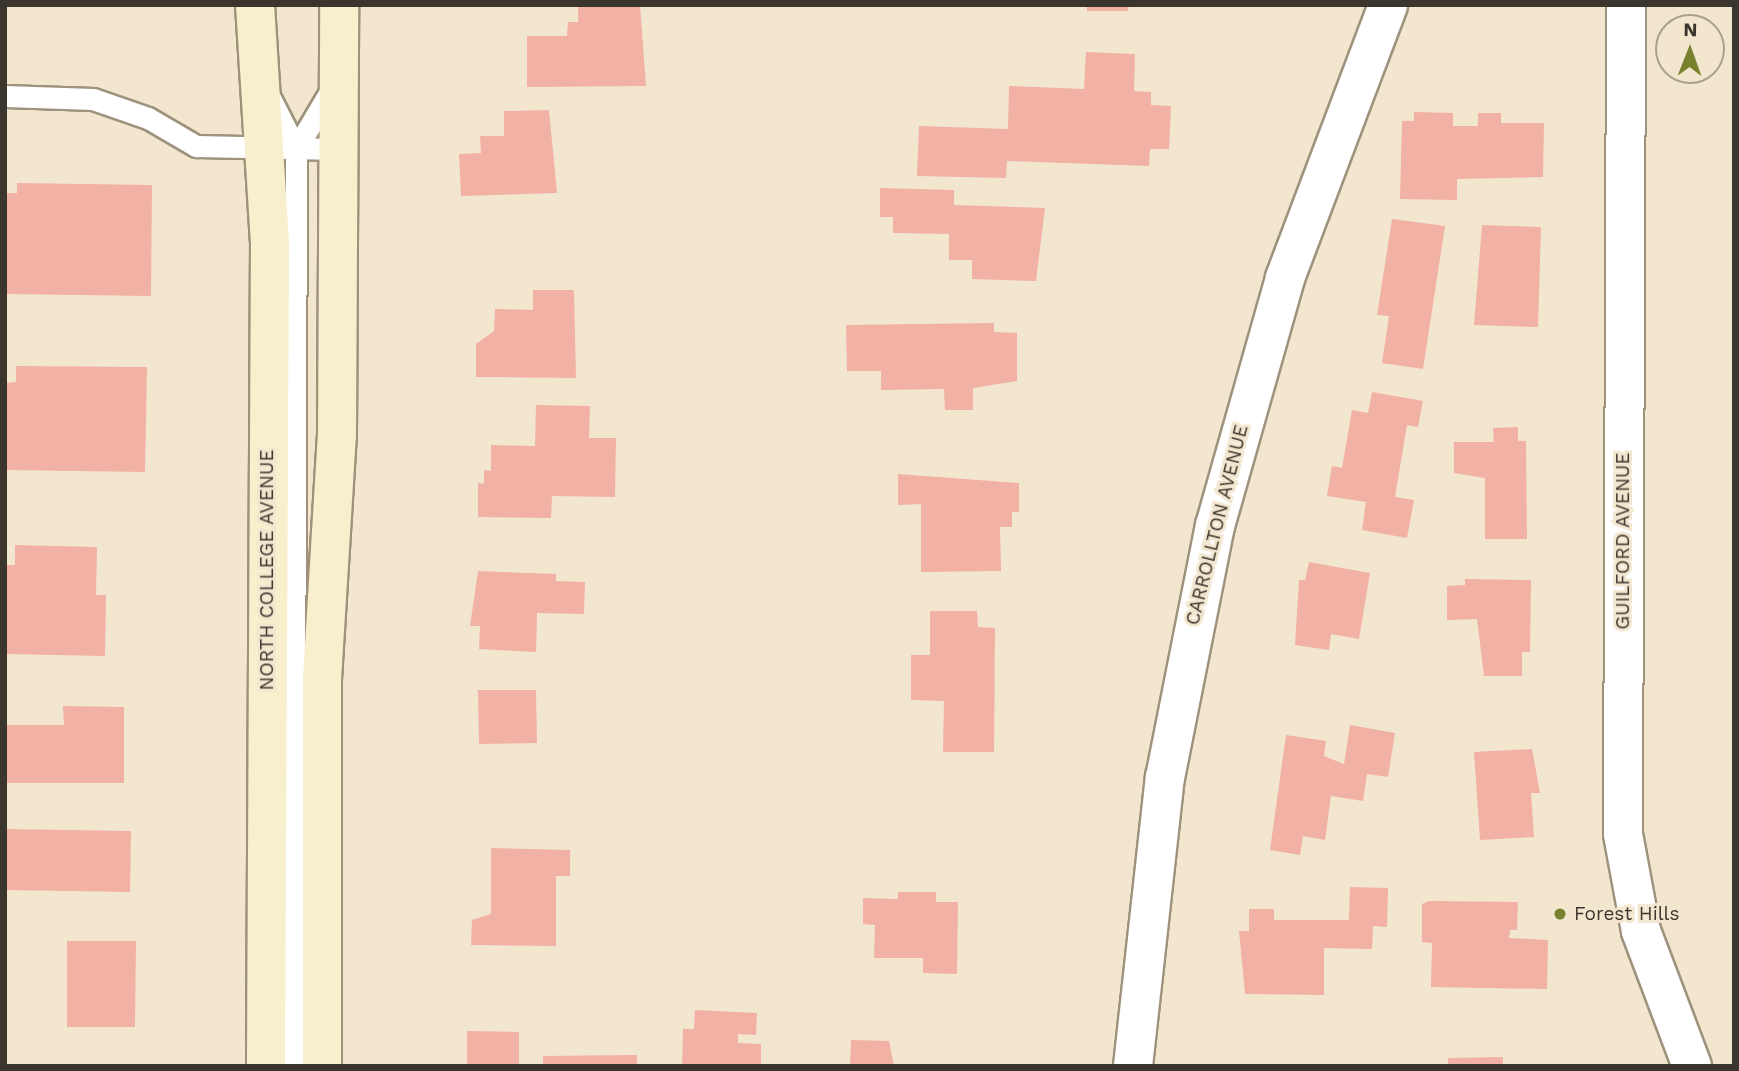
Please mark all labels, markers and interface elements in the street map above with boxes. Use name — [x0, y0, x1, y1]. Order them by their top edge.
north arrow — [1655, 14, 1725, 84]
text: N — [1683, 18, 1698, 41]
street label: CARROLLTON AVENUE — [1181, 422, 1253, 628]
street label: NORTH COLLEGE AVENUE — [256, 449, 278, 691]
street label: GUILFORD AVENUE — [1612, 452, 1634, 630]
place label: Forest Hills — [1574, 903, 1679, 925]
marker: Forest Hills — [1552, 906, 1568, 922]

